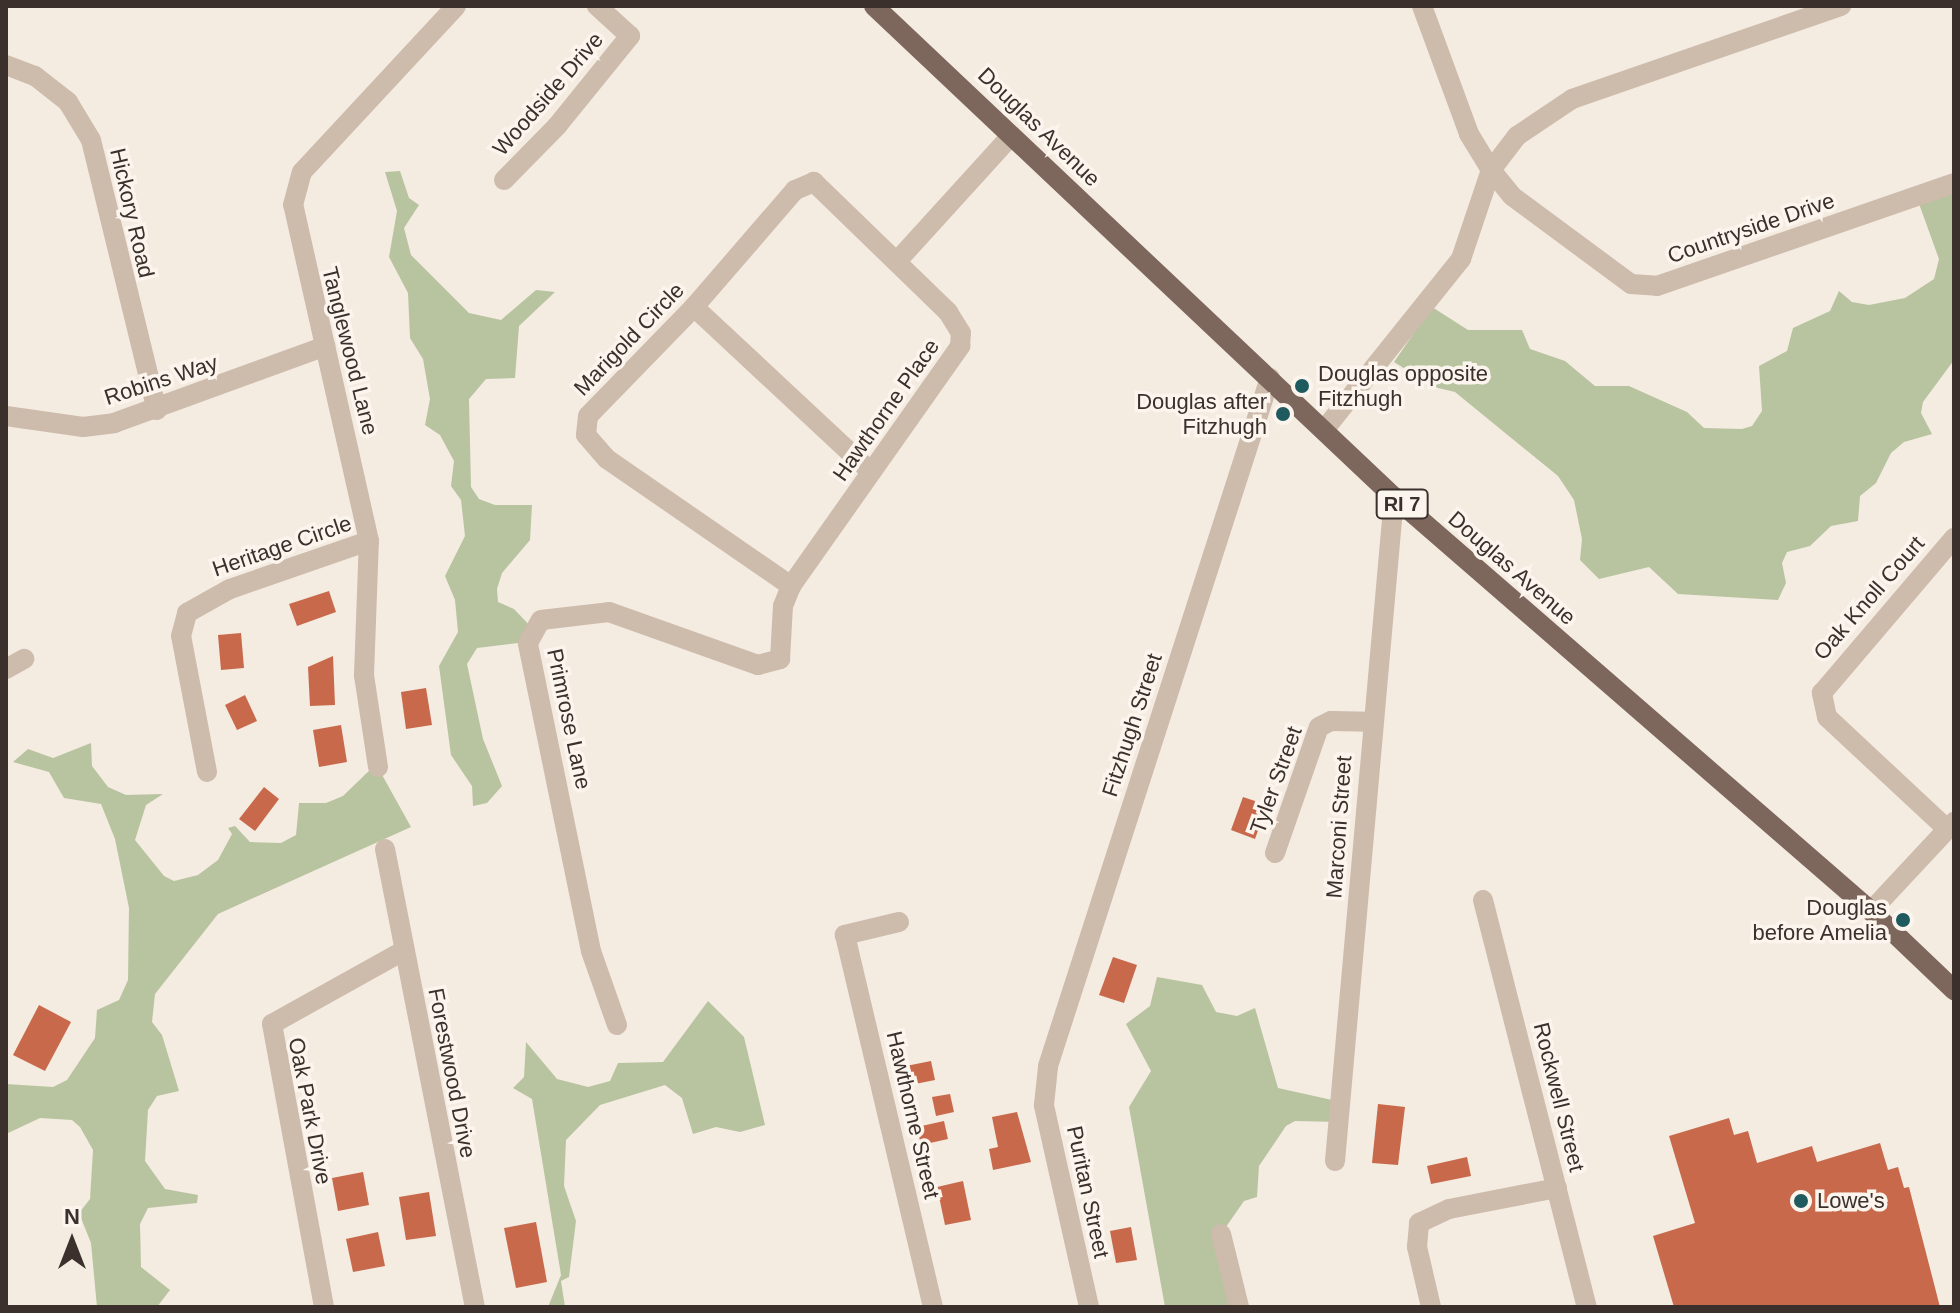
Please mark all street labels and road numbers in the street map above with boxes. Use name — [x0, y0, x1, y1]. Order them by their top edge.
street label: Woodside Drive — [487, 27, 609, 161]
street label: Douglas Avenue — [972, 62, 1106, 192]
street label: Hickory Road — [104, 146, 160, 280]
street label: Countryside Drive — [1664, 187, 1838, 269]
street label: Tanglewood Lane — [316, 264, 384, 438]
street label: Marigold Circle — [569, 277, 689, 401]
street label: Hawthorne Place — [827, 334, 945, 486]
street label: Robins Way — [101, 349, 221, 411]
road number: RI 7 — [1374, 488, 1430, 520]
street label: Douglas Avenue — [1443, 505, 1581, 631]
street label: Heritage Circle — [209, 510, 355, 582]
street label: Oak Knoll Court — [1808, 531, 1930, 665]
street label: Primrose Lane — [541, 646, 597, 792]
street label: Fitzhugh Street — [1096, 650, 1168, 800]
street label: Tyler Street — [1244, 723, 1308, 837]
street label: Marconi Street — [1321, 755, 1357, 899]
street label: Forestwood Drive — [423, 986, 481, 1160]
street label: Rockwell Street — [1528, 1020, 1590, 1174]
street label: Hawthorne Street — [881, 1029, 945, 1201]
street label: Oak Park Drive — [283, 1035, 337, 1187]
street label: Puritan Street — [1061, 1123, 1115, 1261]

